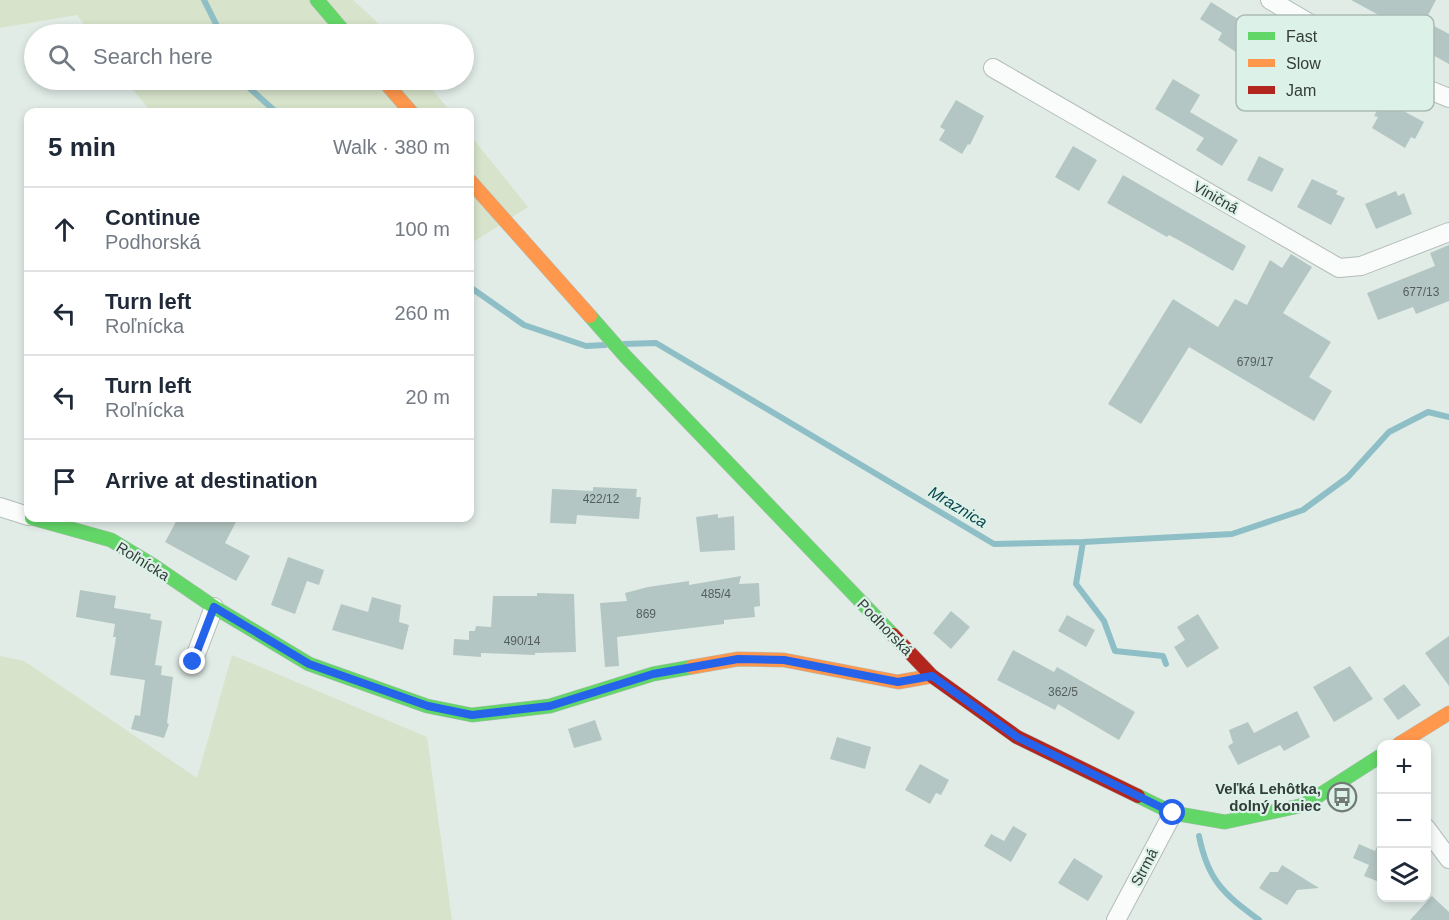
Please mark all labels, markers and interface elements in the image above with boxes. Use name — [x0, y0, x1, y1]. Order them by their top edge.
legend — [1236, 15, 1434, 111]
search box — [24, 24, 474, 90]
text: Fast — [1286, 28, 1318, 45]
icon: search — [45, 41, 78, 74]
text: Search here — [93, 44, 213, 69]
text: Slow — [1286, 55, 1321, 72]
text: Jam — [1286, 82, 1316, 99]
text: 5 min — [48, 132, 116, 162]
text: Walk · 380 m — [333, 136, 450, 158]
street label: Viničná — [1191, 177, 1242, 217]
text: Continue — [105, 205, 200, 230]
icon: ahead — [48, 213, 81, 246]
text: 100 m — [394, 218, 450, 240]
text: Podhorská — [105, 231, 201, 253]
house number: 677/13 — [1403, 285, 1440, 299]
text: Turn left — [105, 289, 191, 314]
icon: left — [48, 297, 81, 330]
text: 260 m — [394, 302, 450, 324]
text: Roľnícka — [105, 315, 184, 337]
house number: 679/17 — [1237, 355, 1274, 369]
text: Turn left — [105, 373, 191, 398]
icon: left — [48, 381, 81, 414]
text: 20 m — [406, 386, 450, 408]
text: Roľnícka — [105, 399, 184, 421]
icon: arrive — [48, 465, 81, 498]
text: Arrive at destination — [105, 468, 318, 493]
water label: Mraznica — [926, 483, 990, 531]
house number: 422/12 — [583, 492, 620, 506]
street label: Roľnícka — [113, 538, 173, 584]
house number: 485/4 — [701, 587, 731, 601]
street label: Podhorská — [854, 595, 916, 659]
house number: 869 — [636, 607, 656, 621]
house number: 490/14 — [504, 634, 541, 648]
route end — [179, 648, 205, 674]
house number: 362/5 — [1048, 685, 1078, 699]
map controls — [1377, 740, 1431, 902]
button: + — [1377, 740, 1431, 794]
place label: Veľká Lehôtka, dolný koniec — [1215, 780, 1321, 814]
bus stop icon: Veľká Lehôtka, dolný koniec — [1326, 781, 1358, 813]
button: − — [1377, 794, 1431, 848]
route start — [1159, 799, 1185, 825]
street label: Strmá — [1127, 845, 1161, 889]
button: layers — [1377, 848, 1431, 902]

